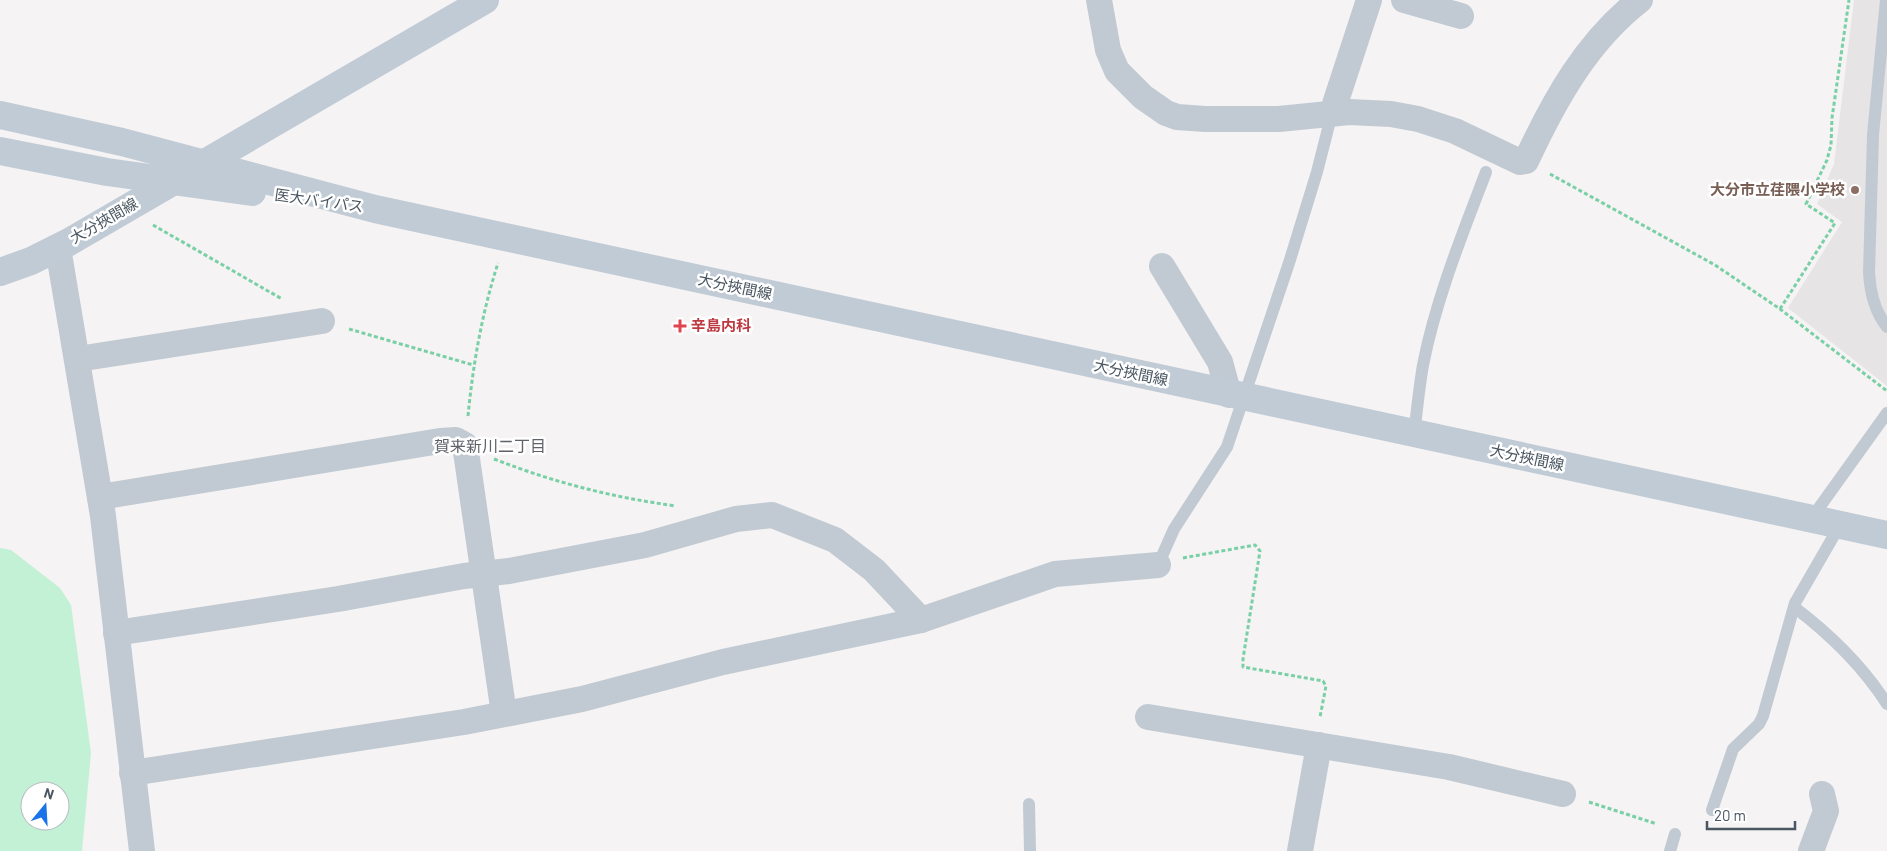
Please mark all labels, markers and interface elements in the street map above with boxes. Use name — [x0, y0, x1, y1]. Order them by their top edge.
place label: 大分市立荏隈小学校 — [1710, 180, 1845, 198]
marker: 大分市立荏隈小学校 — [1849, 184, 1861, 196]
street label: 医大バイパス — [273, 185, 365, 215]
street label: 大分挾間線 — [67, 194, 140, 247]
street label: 大分挾間線 — [697, 269, 774, 303]
place label: 辛島内科 — [691, 316, 751, 334]
marker: 辛島内科 — [673, 319, 687, 333]
street label: 大分挾間線 — [1093, 355, 1170, 389]
district label: 賀来新川二丁目 — [434, 436, 546, 455]
street label: 大分挾間線 — [1489, 440, 1566, 474]
north arrow — [20, 781, 70, 831]
text: N — [42, 784, 56, 803]
scale bar — [1707, 798, 1794, 830]
text: 20 m — [1714, 806, 1746, 824]

